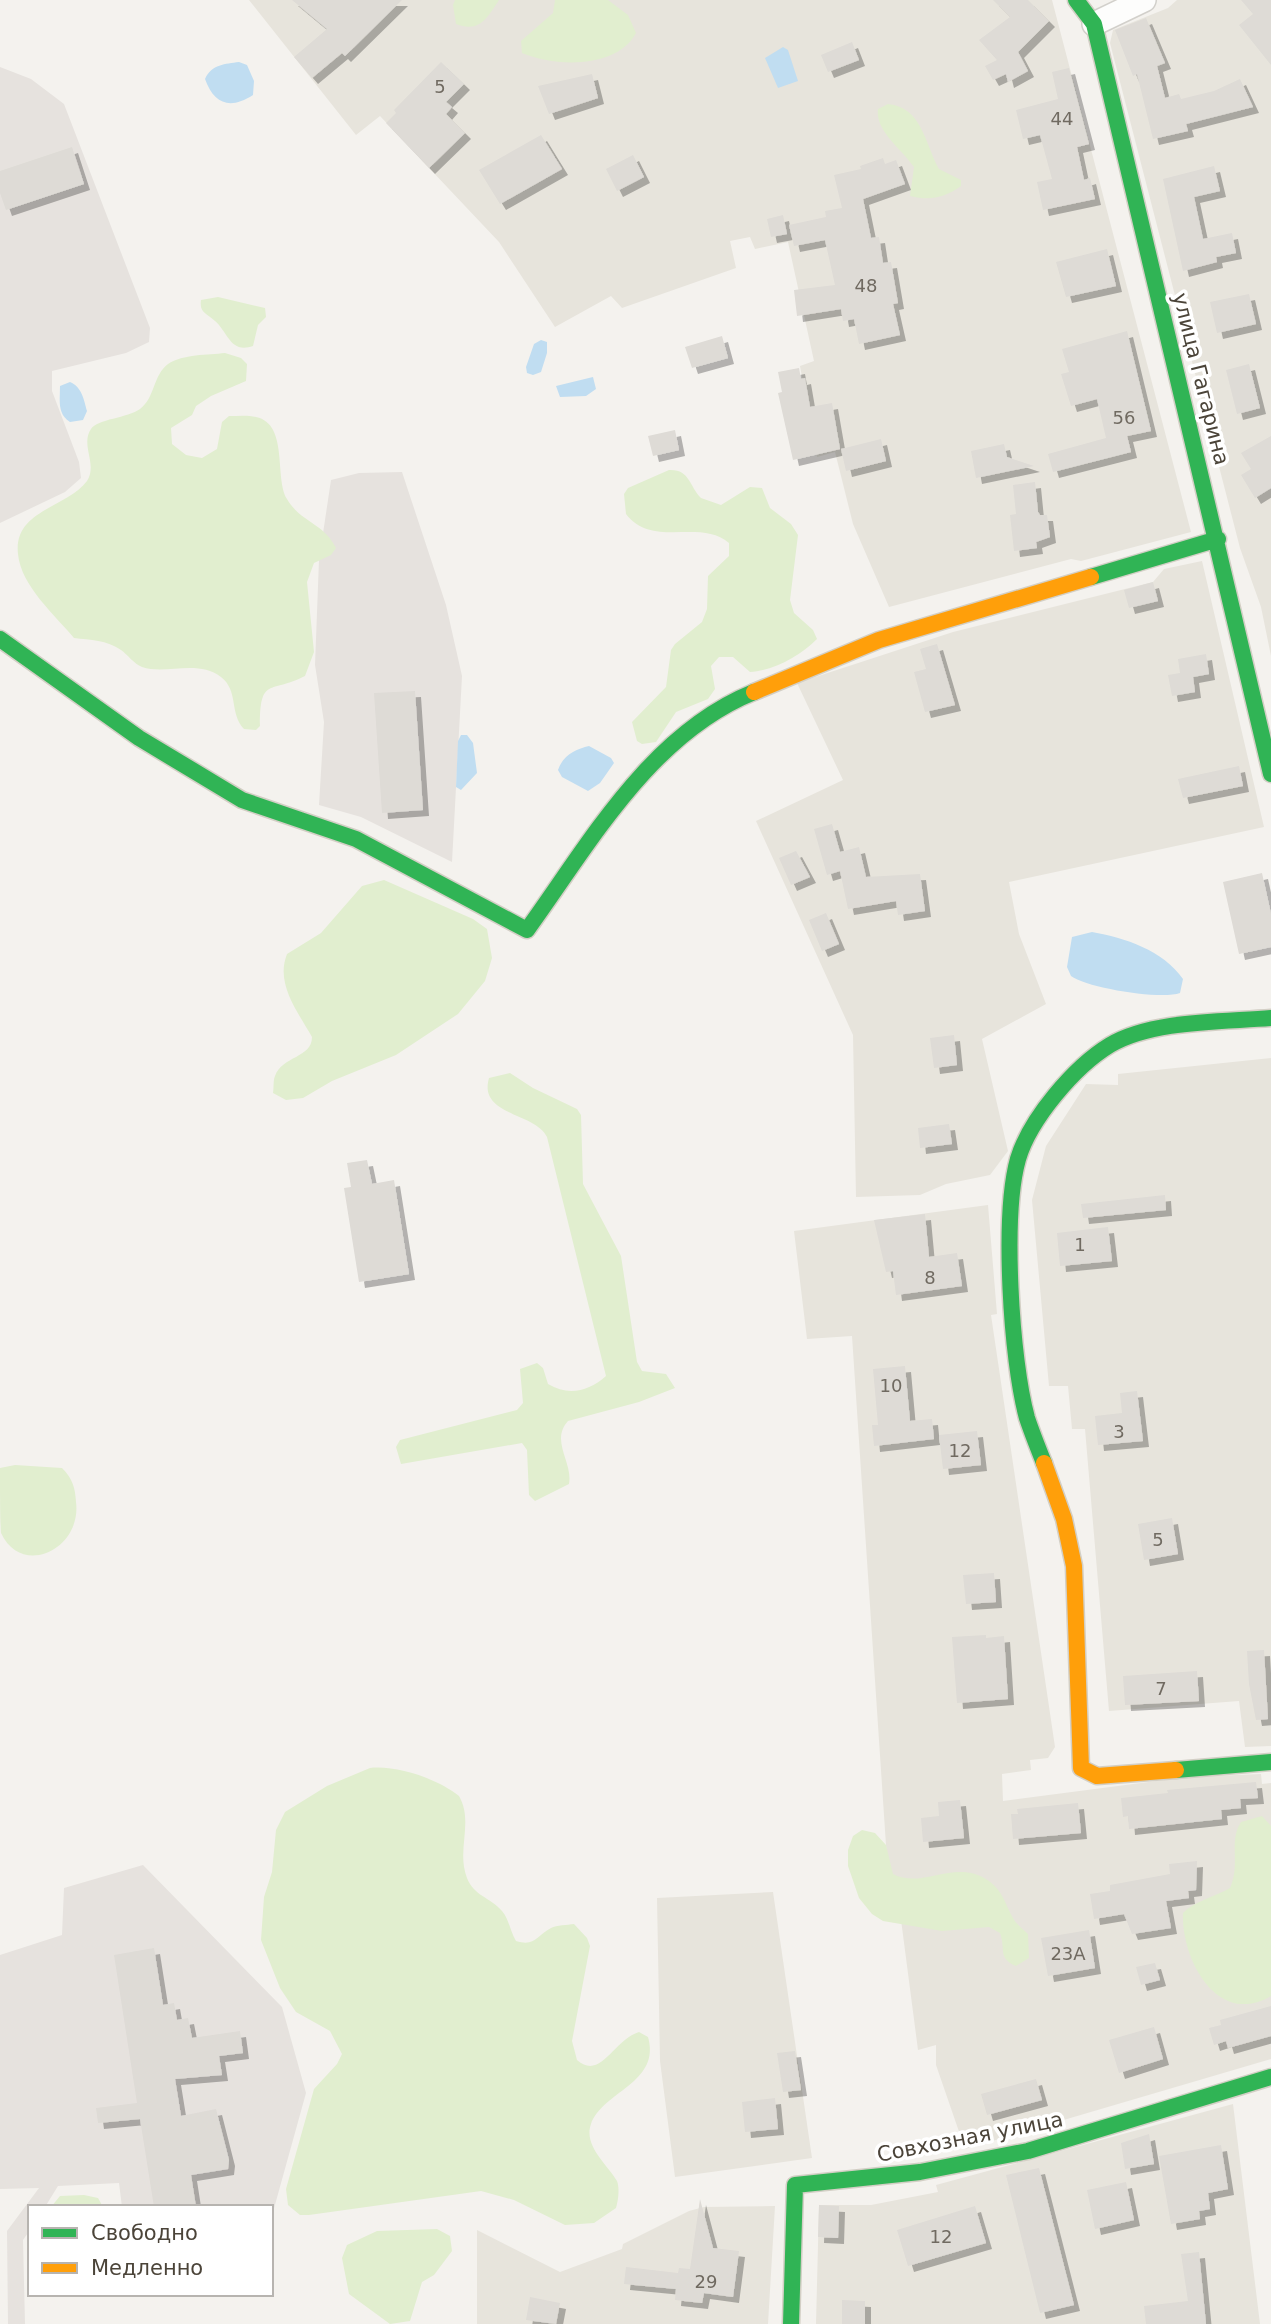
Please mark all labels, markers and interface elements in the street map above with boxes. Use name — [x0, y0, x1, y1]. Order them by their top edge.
house number: 5 — [434, 76, 446, 97]
house number: 44 — [1051, 108, 1073, 129]
house number: 48 — [855, 275, 877, 296]
street label: улица Гагарина — [1168, 290, 1234, 468]
house number: 56 — [1113, 407, 1135, 428]
house number: 1 — [1074, 1234, 1086, 1255]
house number: 8 — [924, 1267, 936, 1288]
house number: 10 — [880, 1375, 902, 1396]
house number: 3 — [1113, 1421, 1125, 1442]
house number: 12 — [949, 1440, 971, 1461]
house number: 5 — [1152, 1529, 1164, 1550]
house number: 7 — [1155, 1678, 1167, 1699]
house number: 23А — [1050, 1943, 1086, 1964]
street label: Совхозная улица — [875, 2107, 1065, 2167]
legend — [28, 2205, 273, 2296]
text: Свободно — [91, 2221, 198, 2245]
house number: 12 — [930, 2226, 952, 2247]
text: Медленно — [91, 2256, 203, 2280]
house number: 29 — [695, 2271, 717, 2292]

